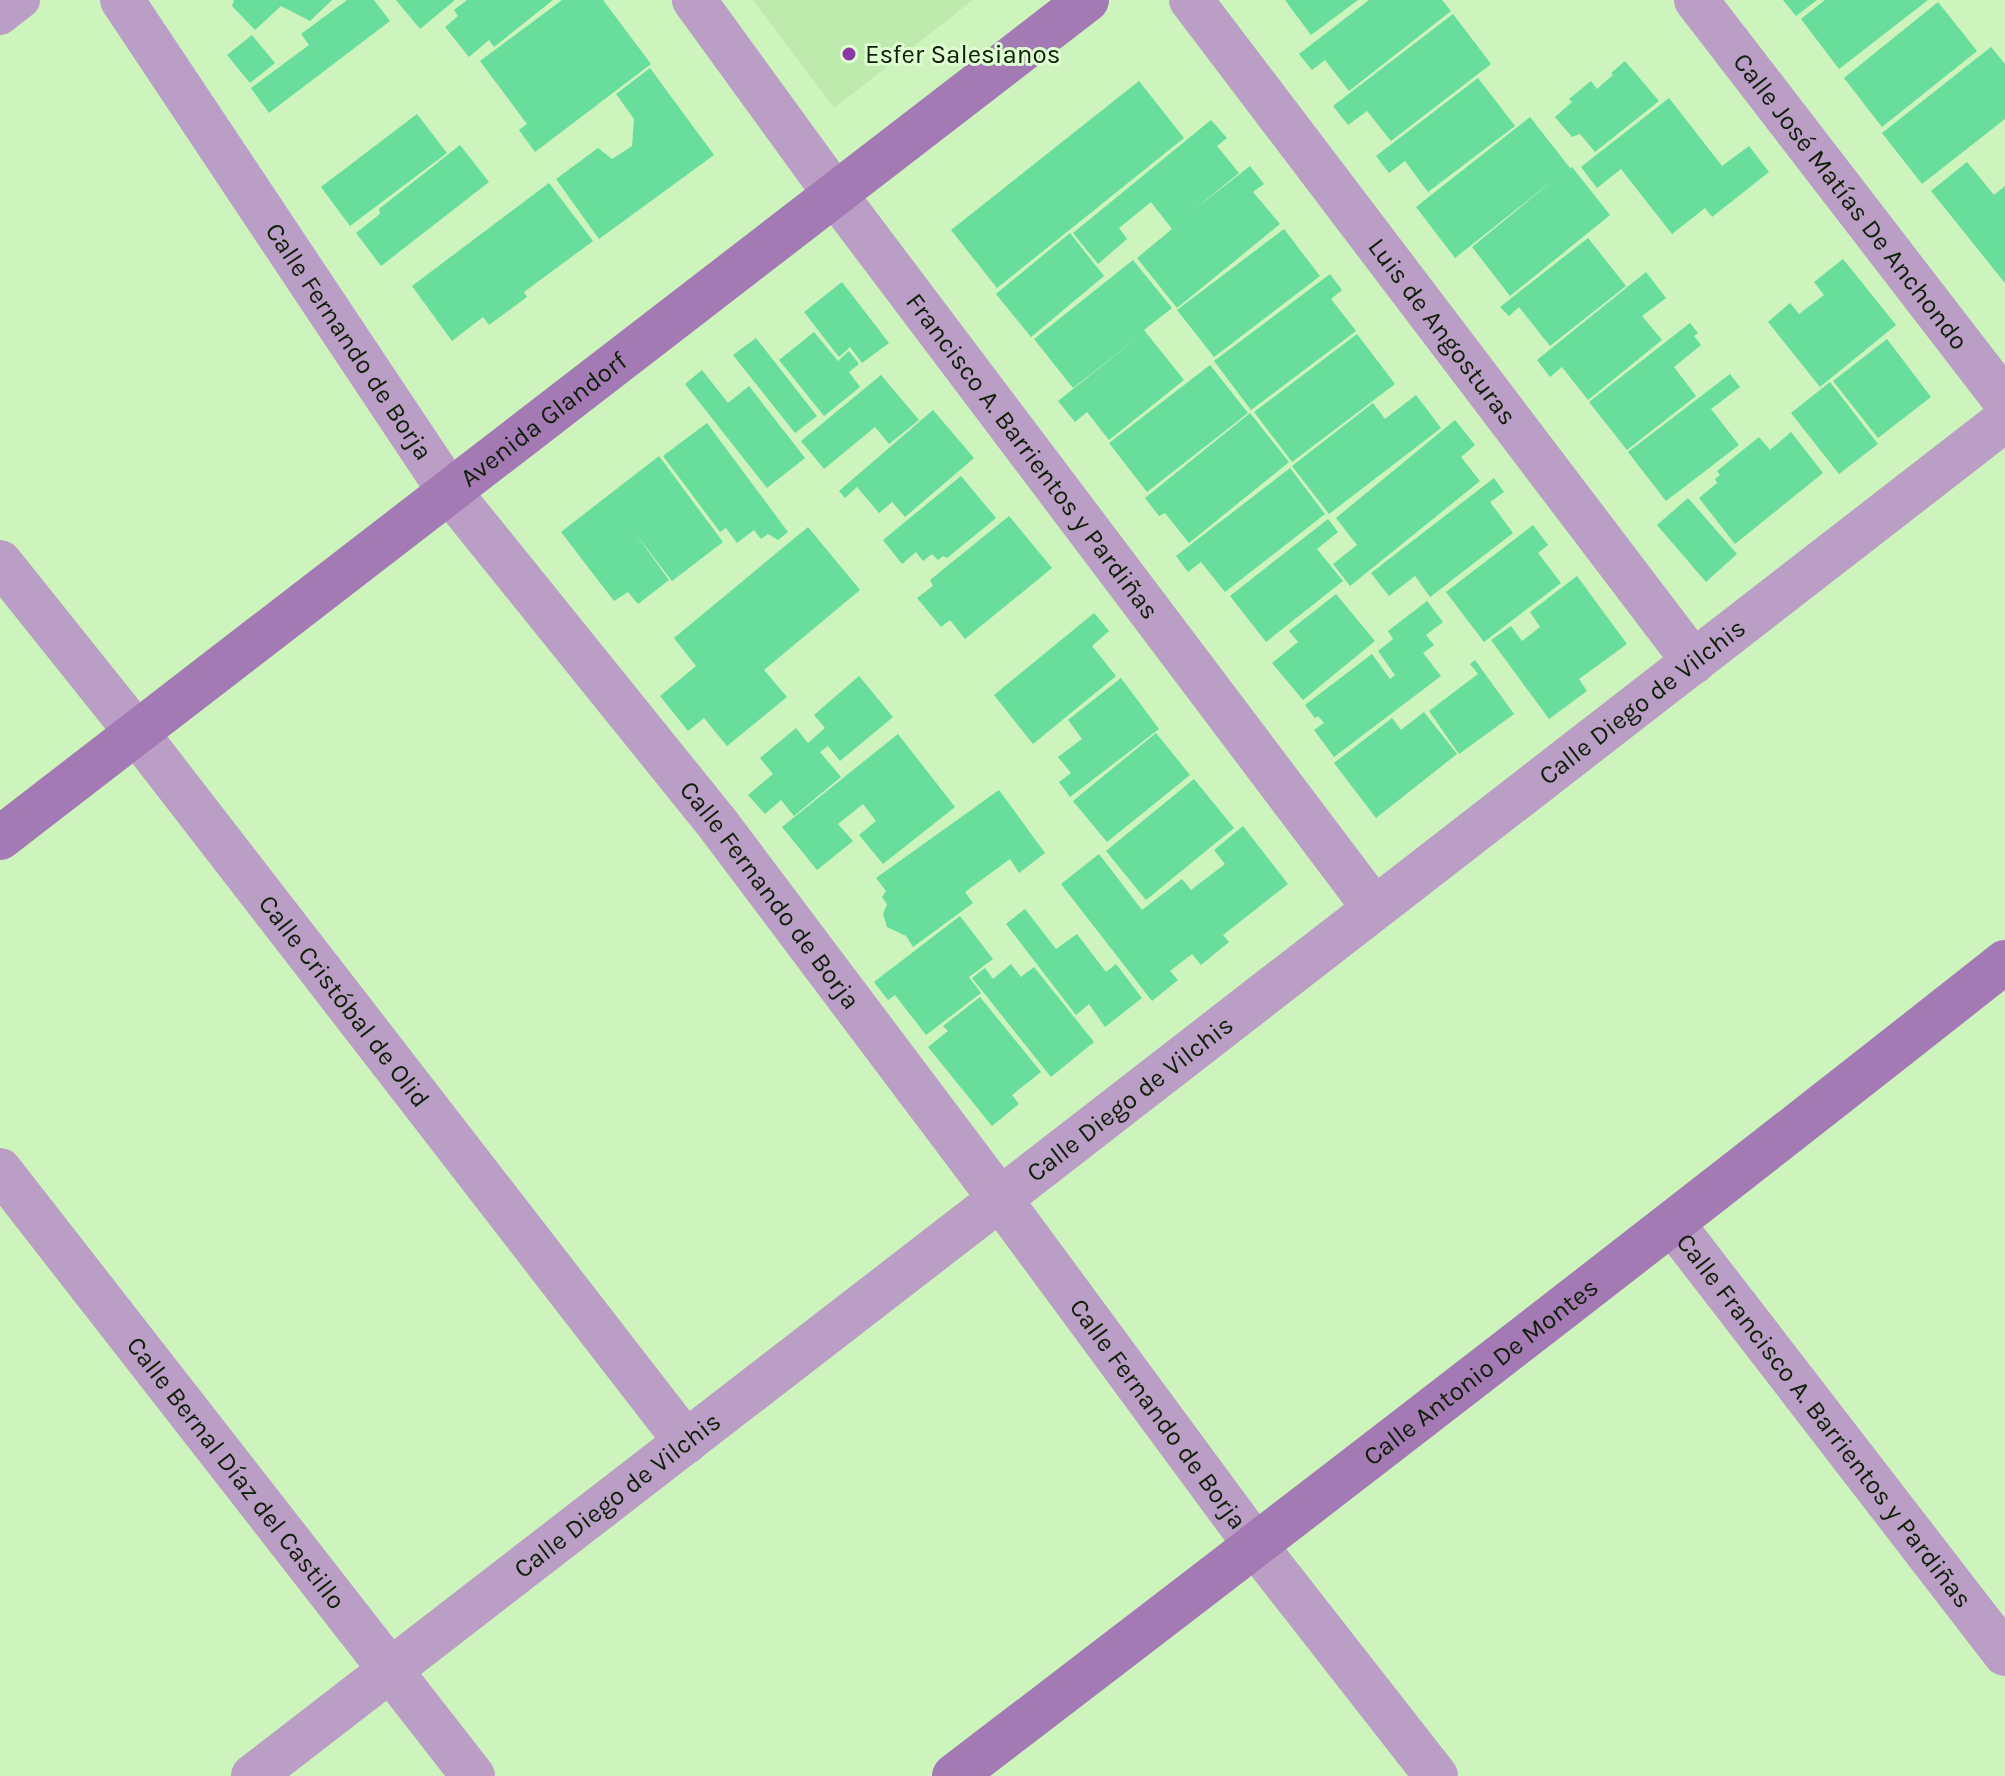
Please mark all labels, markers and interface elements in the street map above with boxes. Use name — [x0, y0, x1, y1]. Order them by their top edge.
place label: Esfer Salesianos — [865, 39, 1060, 70]
marker: Esfer Salesianos — [840, 45, 858, 63]
street label: Calle José Matías De Anchondo — [1727, 47, 1975, 356]
street label: Calle Fernando de Borja — [259, 217, 439, 466]
street label: Luis de Angosturas — [1361, 232, 1523, 431]
street label: Francisco A. Barrientos y Pardiñas — [899, 287, 1165, 626]
street label: Avenida Glandorf — [454, 345, 634, 494]
street label: Calle Diego de Vilchis — [1533, 612, 1752, 792]
street label: Calle Fernando de Borja — [673, 775, 867, 1015]
street label: Calle Cristóbal de Olid — [252, 889, 436, 1114]
street label: Calle Diego de Vilchis — [1021, 1009, 1239, 1189]
street label: Calle Francisco A. Barrientos y Pardiñas — [1670, 1227, 1979, 1614]
street label: Calle Antonio De Montes — [1357, 1271, 1604, 1472]
street label: Calle Fernando de Borja — [1063, 1293, 1253, 1535]
street label: Calle Bernal Díaz del Castillo — [120, 1331, 352, 1615]
street label: Calle Diego de Vilchis — [508, 1406, 727, 1585]

